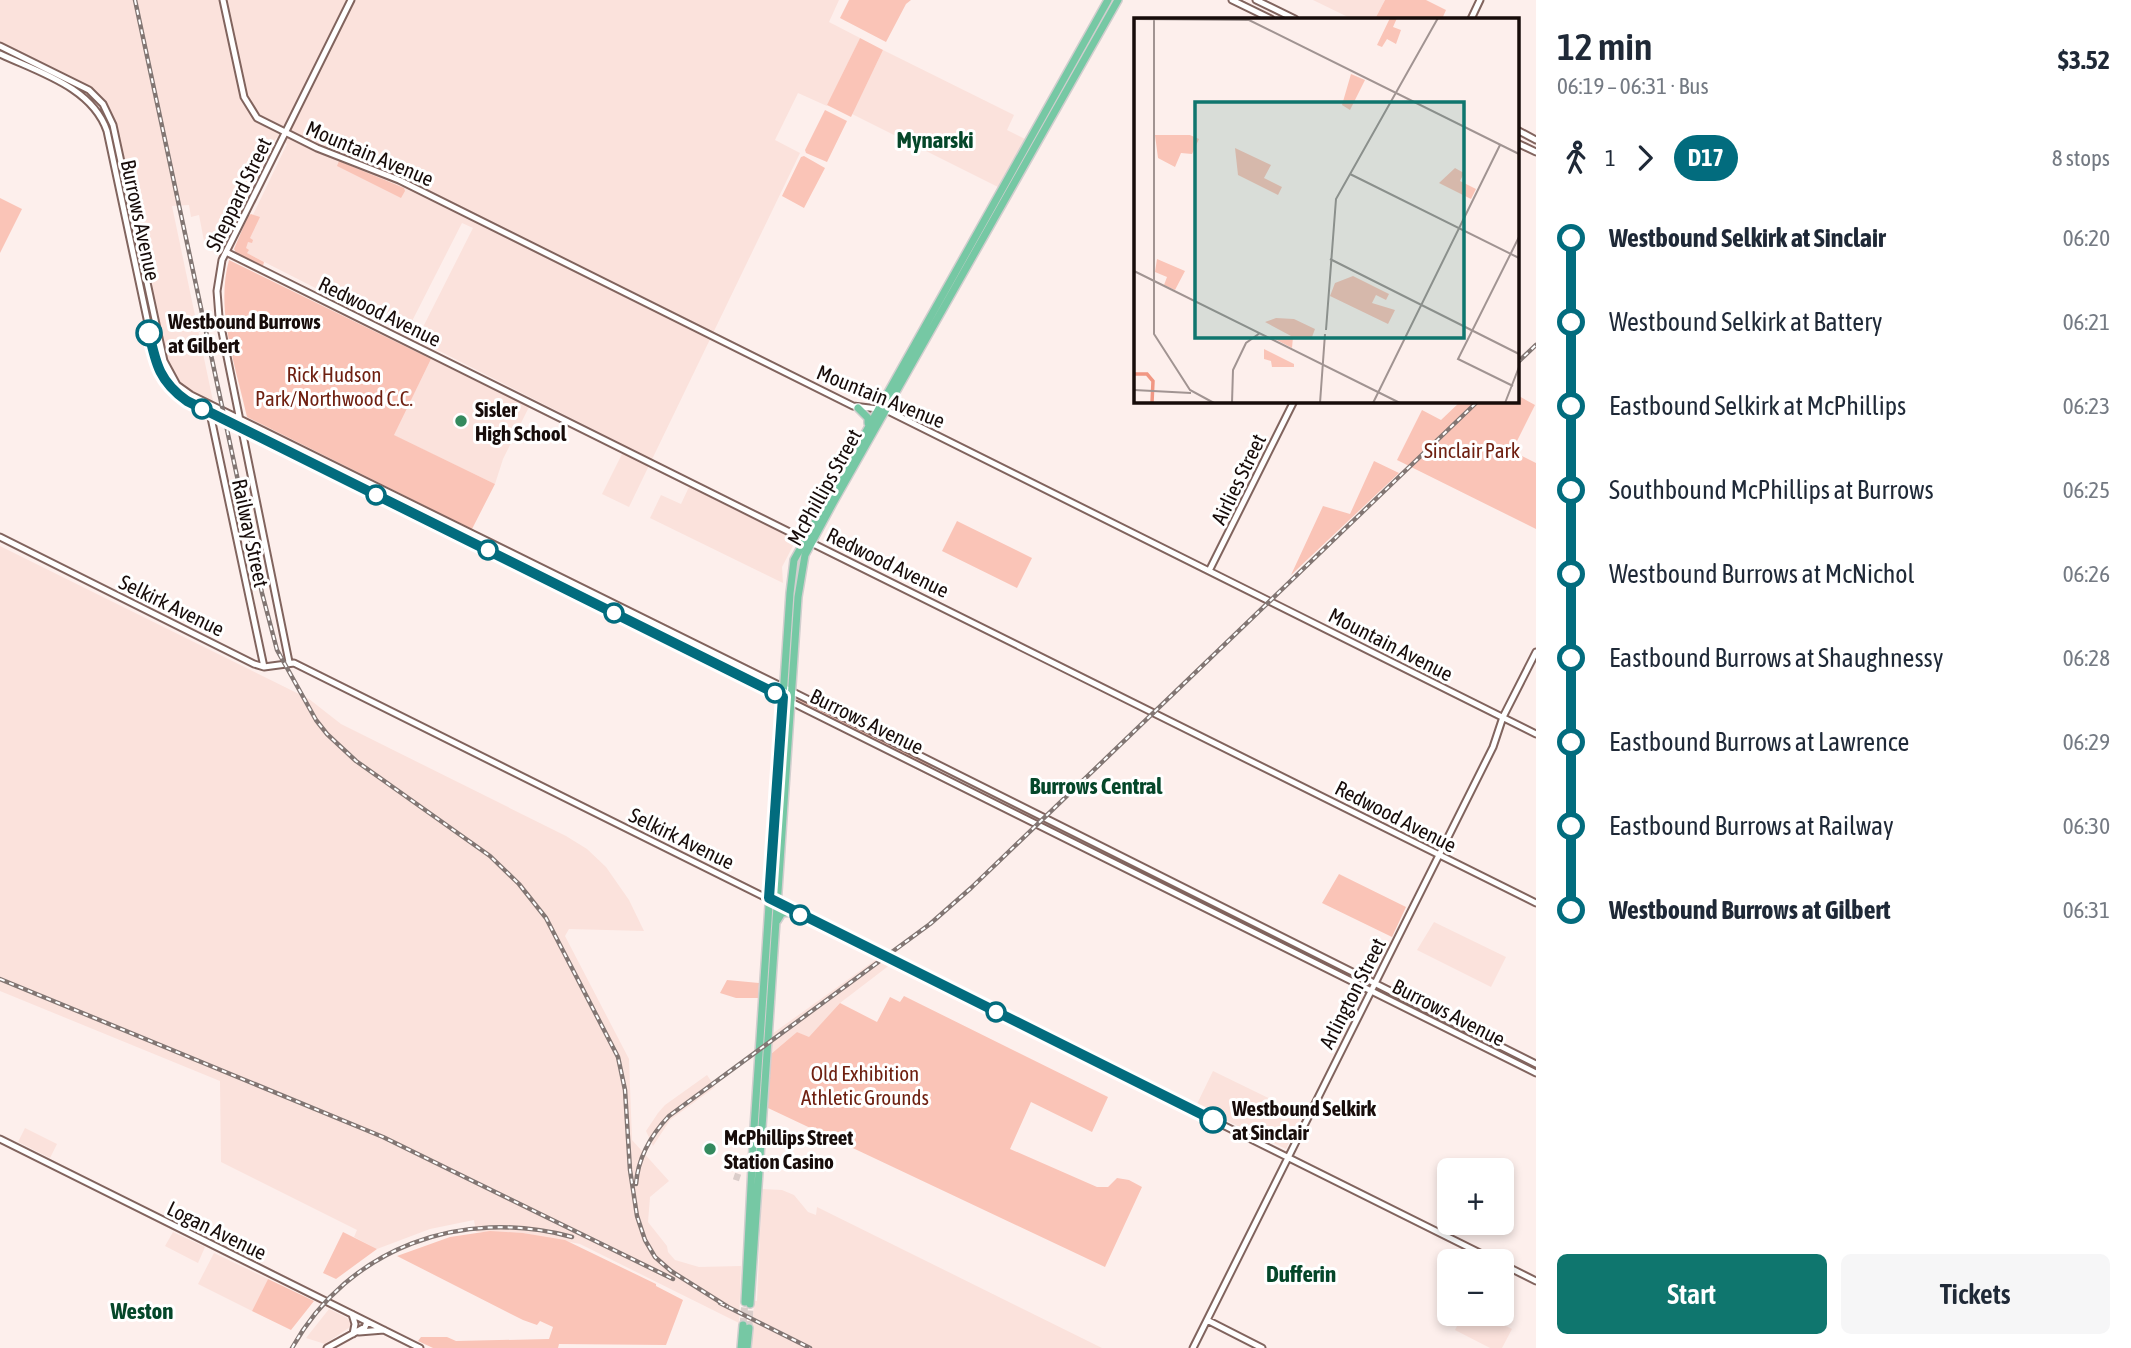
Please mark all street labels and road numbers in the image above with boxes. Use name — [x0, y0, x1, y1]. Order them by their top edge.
street label: Mountain Avenue — [303, 115, 437, 191]
street label: Sheppard Street — [200, 133, 276, 255]
street label: Burrows Avenue — [116, 157, 166, 283]
street label: Redwood Avenue — [315, 271, 445, 351]
street label: Mountain Avenue — [813, 359, 949, 433]
street label: McPhillips Street — [782, 425, 866, 549]
street label: Airlies Street — [1206, 430, 1270, 528]
street label: Railway Street — [228, 477, 274, 589]
street label: Redwood Avenue — [823, 522, 953, 602]
street label: Selkirk Avenue — [116, 569, 228, 641]
street label: Mountain Avenue — [1325, 602, 1457, 686]
street label: Burrows Avenue — [806, 683, 928, 759]
street label: Redwood Avenue — [1331, 775, 1461, 857]
street label: Selkirk Avenue — [626, 802, 738, 874]
street label: Arlington Street — [1314, 934, 1390, 1052]
street label: Burrows Avenue — [1389, 973, 1509, 1051]
street label: Logan Avenue — [163, 1196, 271, 1264]

